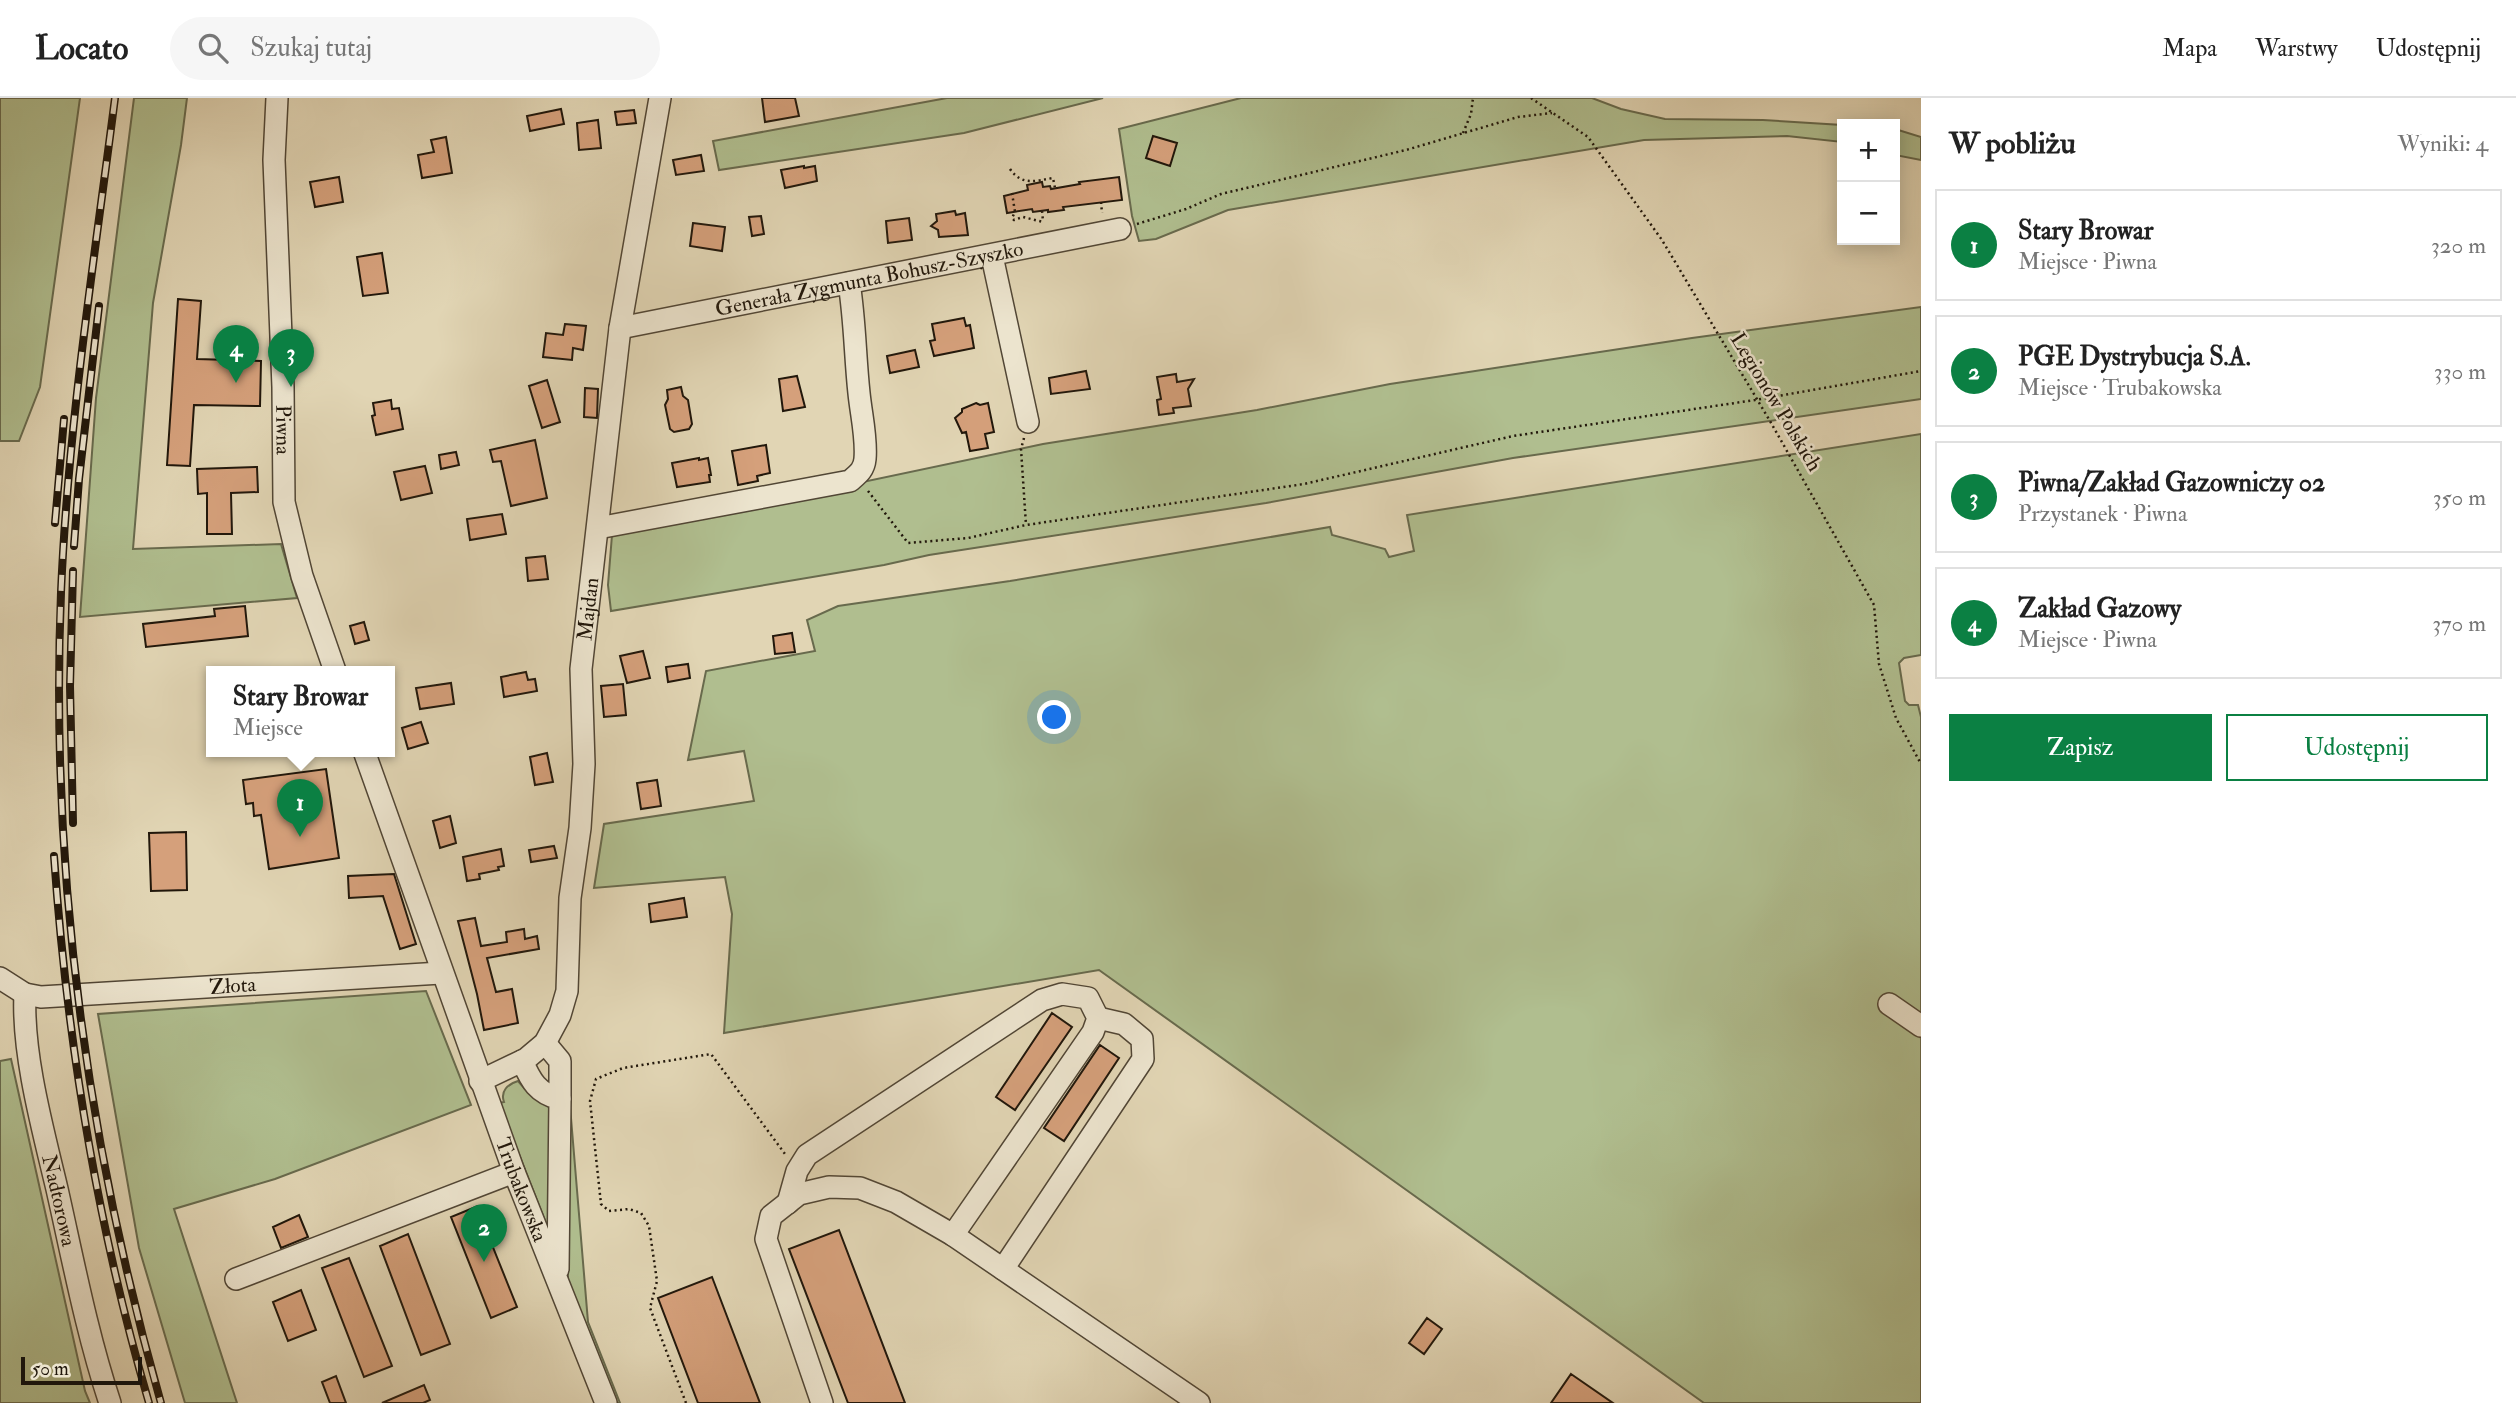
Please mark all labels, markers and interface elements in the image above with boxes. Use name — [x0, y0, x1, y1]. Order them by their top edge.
search box — [170, 17, 660, 80]
text: Locato — [35, 28, 128, 69]
icon: search — [194, 29, 232, 67]
text: Szukaj tutaj — [250, 32, 372, 64]
text: Mapa — [2162, 33, 2217, 64]
text: Warstwy — [2255, 33, 2338, 64]
text: Udostępnij — [2376, 33, 2481, 64]
map controls — [1837, 119, 1900, 245]
button: + — [1837, 119, 1900, 182]
text: W pobliżu — [1949, 125, 2076, 162]
text: Wyniki: 4 — [2397, 129, 2488, 158]
button: − — [1837, 182, 1900, 245]
text: Stary Browar — [2018, 215, 2153, 247]
text: 1 — [1970, 231, 1978, 260]
text: 320 m — [2431, 231, 2486, 260]
street label: Generała Zygmunta Bohusz-Szyszko — [713, 235, 1025, 322]
text: Miejsce · Piwna — [2018, 247, 2157, 276]
pin: 4 — [213, 325, 259, 383]
street label: Legionów Polskich — [1724, 328, 1828, 476]
pin: 3 — [268, 329, 314, 387]
text: PGE Dystrybucja S.A. — [2018, 341, 2251, 373]
text: 2 — [1968, 357, 1980, 386]
text: 330 m — [2434, 357, 2486, 386]
text: Miejsce · Trubakowska — [2018, 373, 2222, 402]
street label: Piwna — [270, 405, 297, 455]
text: Piwna/Zakład Gazowniczy 02 — [2018, 467, 2325, 499]
text: 3 — [1970, 483, 1978, 512]
text: 350 m — [2433, 483, 2486, 512]
text: Przystanek · Piwna — [2018, 499, 2187, 528]
street label: Majdan — [571, 576, 605, 642]
text: Zakład Gazowy — [2018, 593, 2181, 625]
text: 4 — [1968, 609, 1980, 638]
text: 370 m — [2432, 609, 2486, 638]
text: Miejsce · Piwna — [2018, 625, 2157, 654]
popup — [206, 666, 395, 757]
text: Stary Browar — [233, 681, 368, 713]
your location — [1037, 700, 1071, 734]
text: Miejsce — [233, 713, 303, 742]
button: Zapisz — [1949, 714, 2212, 781]
button: Udostępnij — [2226, 714, 2488, 781]
pin: 1 — [277, 779, 323, 837]
street label: Złota — [209, 971, 257, 1000]
street label: Trubakowska — [489, 1134, 554, 1246]
street label: Nadtorowa — [36, 1152, 83, 1249]
pin: 2 — [461, 1204, 507, 1262]
scale bar — [21, 1354, 142, 1386]
text: 50 m — [32, 1357, 69, 1381]

